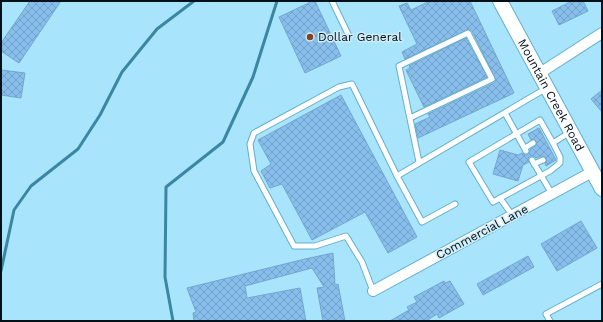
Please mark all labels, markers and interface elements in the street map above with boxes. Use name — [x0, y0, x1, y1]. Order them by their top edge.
place label: Dollar General — [318, 30, 402, 44]
marker: Dollar General — [305, 32, 315, 42]
street label: Mountain Creek Road — [515, 37, 587, 154]
street label: Commercial Lane — [434, 202, 531, 262]

